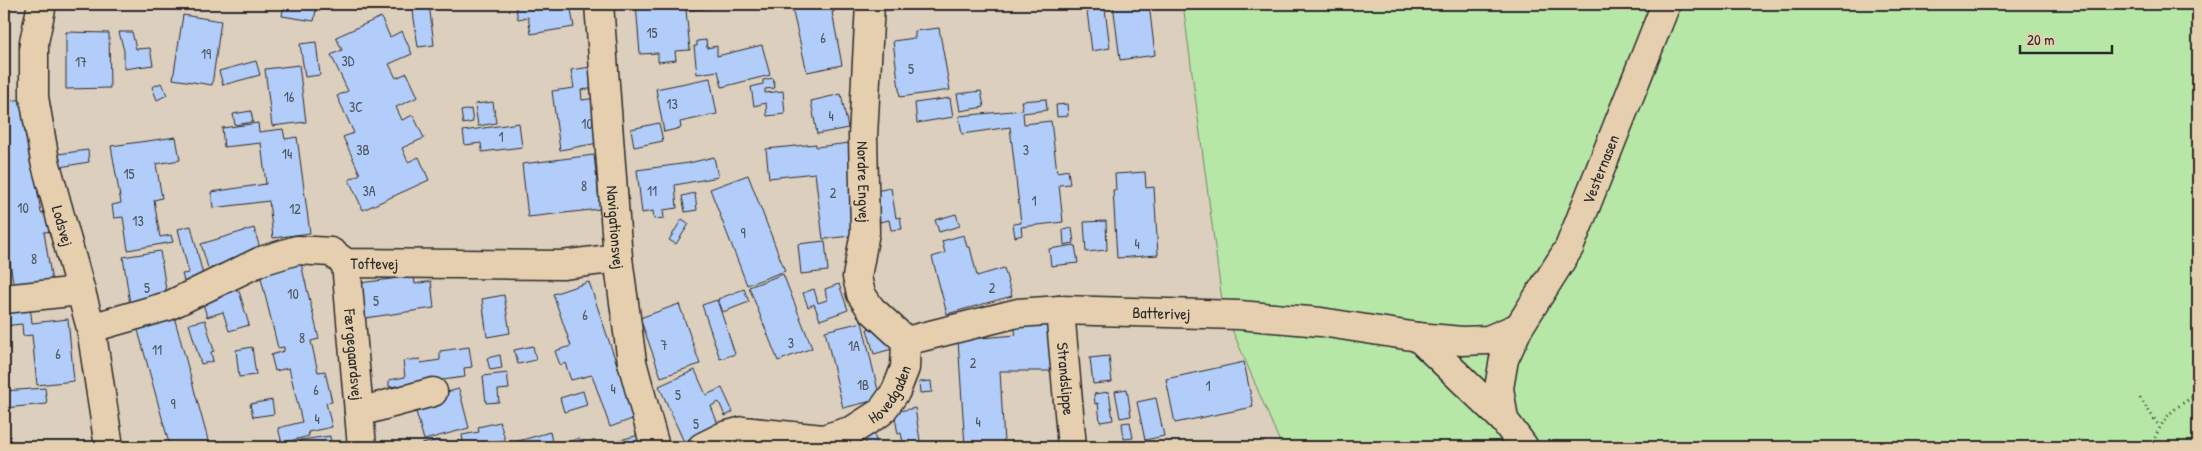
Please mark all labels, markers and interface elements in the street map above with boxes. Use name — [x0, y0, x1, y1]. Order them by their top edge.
scale bar — [2020, 22, 2112, 54]
house number: 15 — [646, 23, 658, 42]
house number: 6 — [820, 28, 826, 47]
text: 20 m — [2027, 29, 2054, 50]
house number: 19 — [201, 44, 211, 63]
house number: 3D — [342, 51, 355, 70]
house number: 17 — [75, 52, 87, 71]
house number: 5 — [908, 59, 914, 78]
house number: 16 — [284, 87, 295, 106]
house number: 13 — [666, 94, 678, 113]
house number: 3C — [349, 97, 363, 116]
house number: 4 — [828, 106, 834, 125]
house number: 10 — [581, 114, 593, 133]
house number: 1 — [498, 127, 504, 146]
street label: Vesternasen — [1577, 131, 1624, 207]
house number: 3B — [356, 140, 370, 159]
house number: 3 — [1023, 140, 1029, 159]
street label: Nordre Engvej — [852, 141, 876, 223]
house number: 14 — [282, 144, 292, 163]
house number: 15 — [123, 164, 135, 183]
house number: 8 — [581, 176, 587, 195]
house number: 3A — [362, 181, 376, 200]
house number: 11 — [647, 181, 657, 200]
house number: 2 — [830, 183, 837, 202]
street label: Navigationsvej — [602, 185, 630, 271]
house number: 1 — [1031, 191, 1037, 210]
house number: 10 — [17, 198, 29, 217]
house number: 12 — [289, 199, 301, 218]
street label: Lodsvej — [47, 203, 79, 249]
house number: 13 — [132, 211, 144, 230]
house number: 9 — [740, 223, 746, 242]
house number: 4 — [1134, 234, 1140, 253]
house number: 8 — [31, 249, 37, 268]
street label: Toftevej — [350, 252, 398, 274]
house number: 5 — [144, 278, 150, 297]
house number: 2 — [989, 278, 996, 297]
house number: 10 — [287, 284, 299, 303]
house number: 5 — [373, 291, 379, 310]
street label: Batterivej — [1132, 301, 1191, 325]
house number: 6 — [582, 305, 588, 324]
street label: Færgegaardsvej — [339, 307, 369, 401]
house number: 8 — [299, 328, 305, 347]
house number: 3 — [788, 333, 794, 352]
house number: 7 — [661, 335, 668, 354]
house number: 1A — [848, 336, 860, 355]
house number: 11 — [152, 340, 162, 359]
street label: Strandslippe — [1052, 341, 1080, 417]
house number: 6 — [55, 344, 61, 363]
house number: 2 — [970, 353, 977, 372]
street label: Hovedgaden — [864, 362, 916, 428]
house number: 1B — [857, 375, 869, 394]
house number: 1 — [1205, 376, 1211, 395]
house number: 4 — [610, 379, 616, 398]
house number: 6 — [313, 380, 319, 399]
house number: 5 — [675, 385, 681, 404]
house number: 9 — [170, 394, 176, 413]
house number: 4 — [314, 409, 320, 428]
house number: 4 — [975, 412, 981, 431]
house number: 5 — [693, 414, 699, 433]

